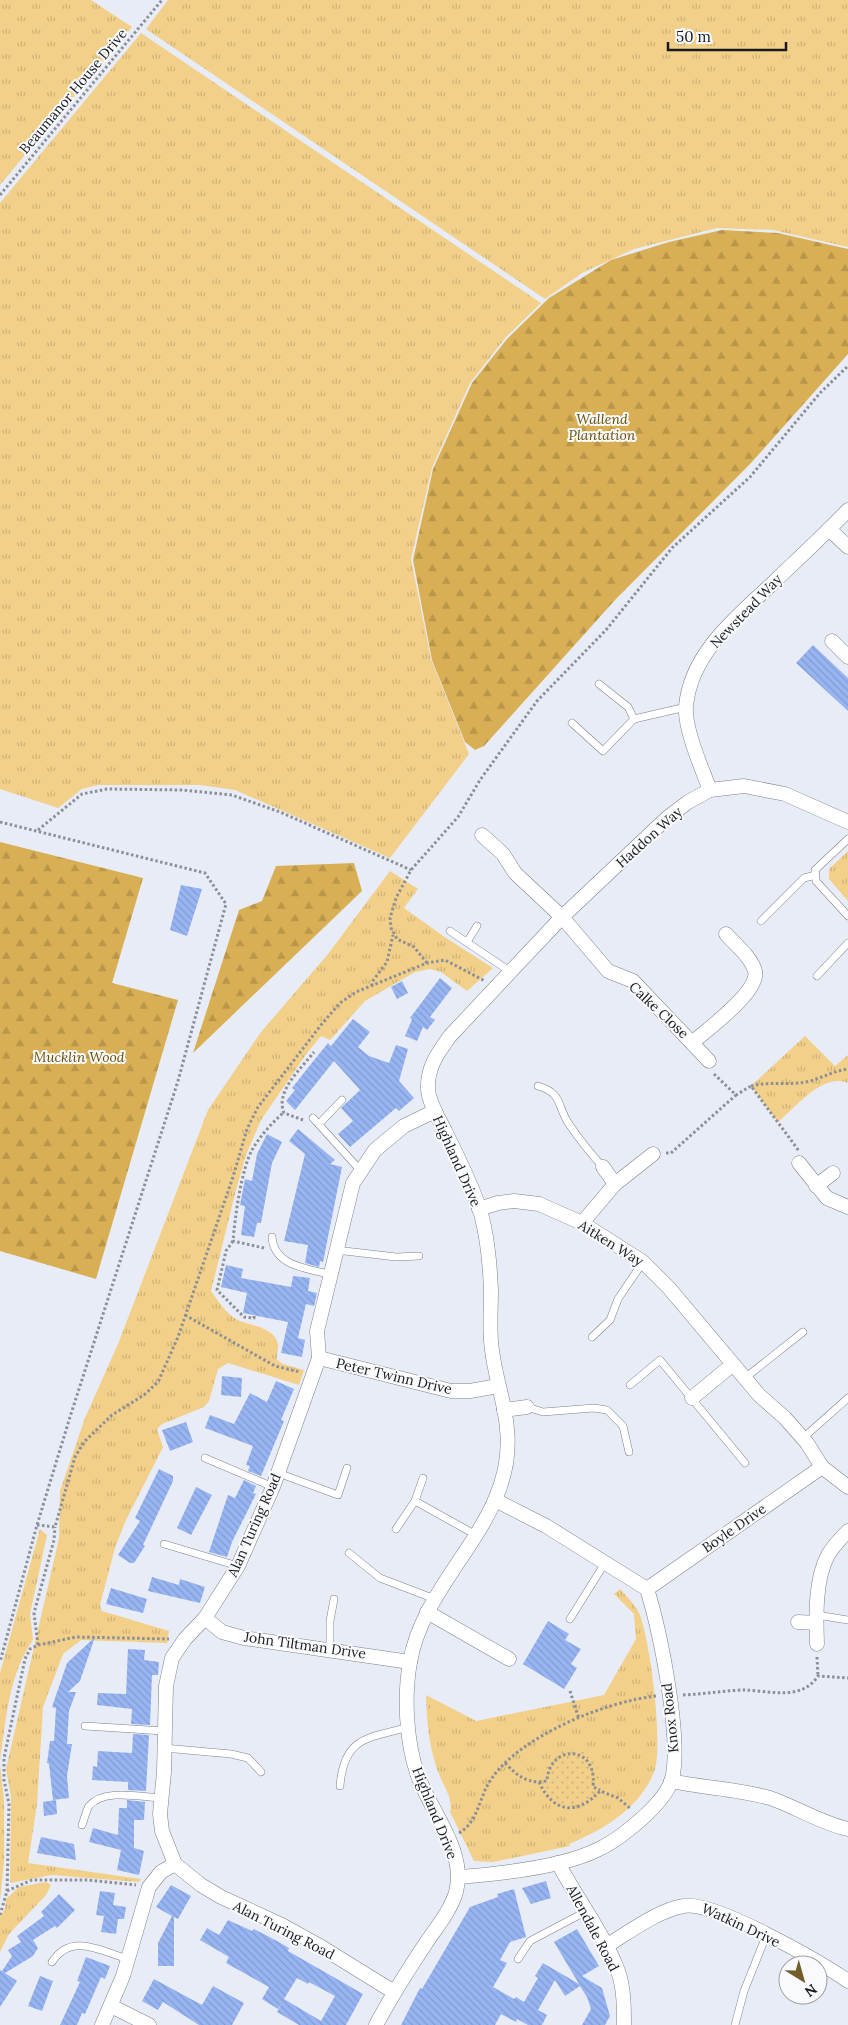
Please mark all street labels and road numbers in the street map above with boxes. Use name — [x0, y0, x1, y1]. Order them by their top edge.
street label: Beaumanor House Drive — [15, 24, 131, 157]
street label: Newstead Way — [706, 570, 786, 652]
street label: Haddon Way — [612, 802, 686, 871]
street label: Calke Close — [625, 978, 693, 1043]
street label: Highland Drive — [429, 1113, 485, 1210]
street label: Aitken Way — [574, 1215, 647, 1270]
street label: Peter Twinn Drive — [334, 1354, 454, 1398]
street label: Alan Turing Road — [223, 1470, 285, 1580]
street label: Boyle Drive — [698, 1499, 770, 1557]
street label: John Tiltman Drive — [242, 1627, 368, 1663]
street label: Knox Road — [657, 1682, 683, 1754]
street label: Highland Drive — [408, 1764, 462, 1862]
street label: Allendale Road — [562, 1881, 623, 1974]
street label: Alan Turing Road — [229, 1896, 338, 1963]
street label: Watkin Drive — [699, 1899, 783, 1951]

